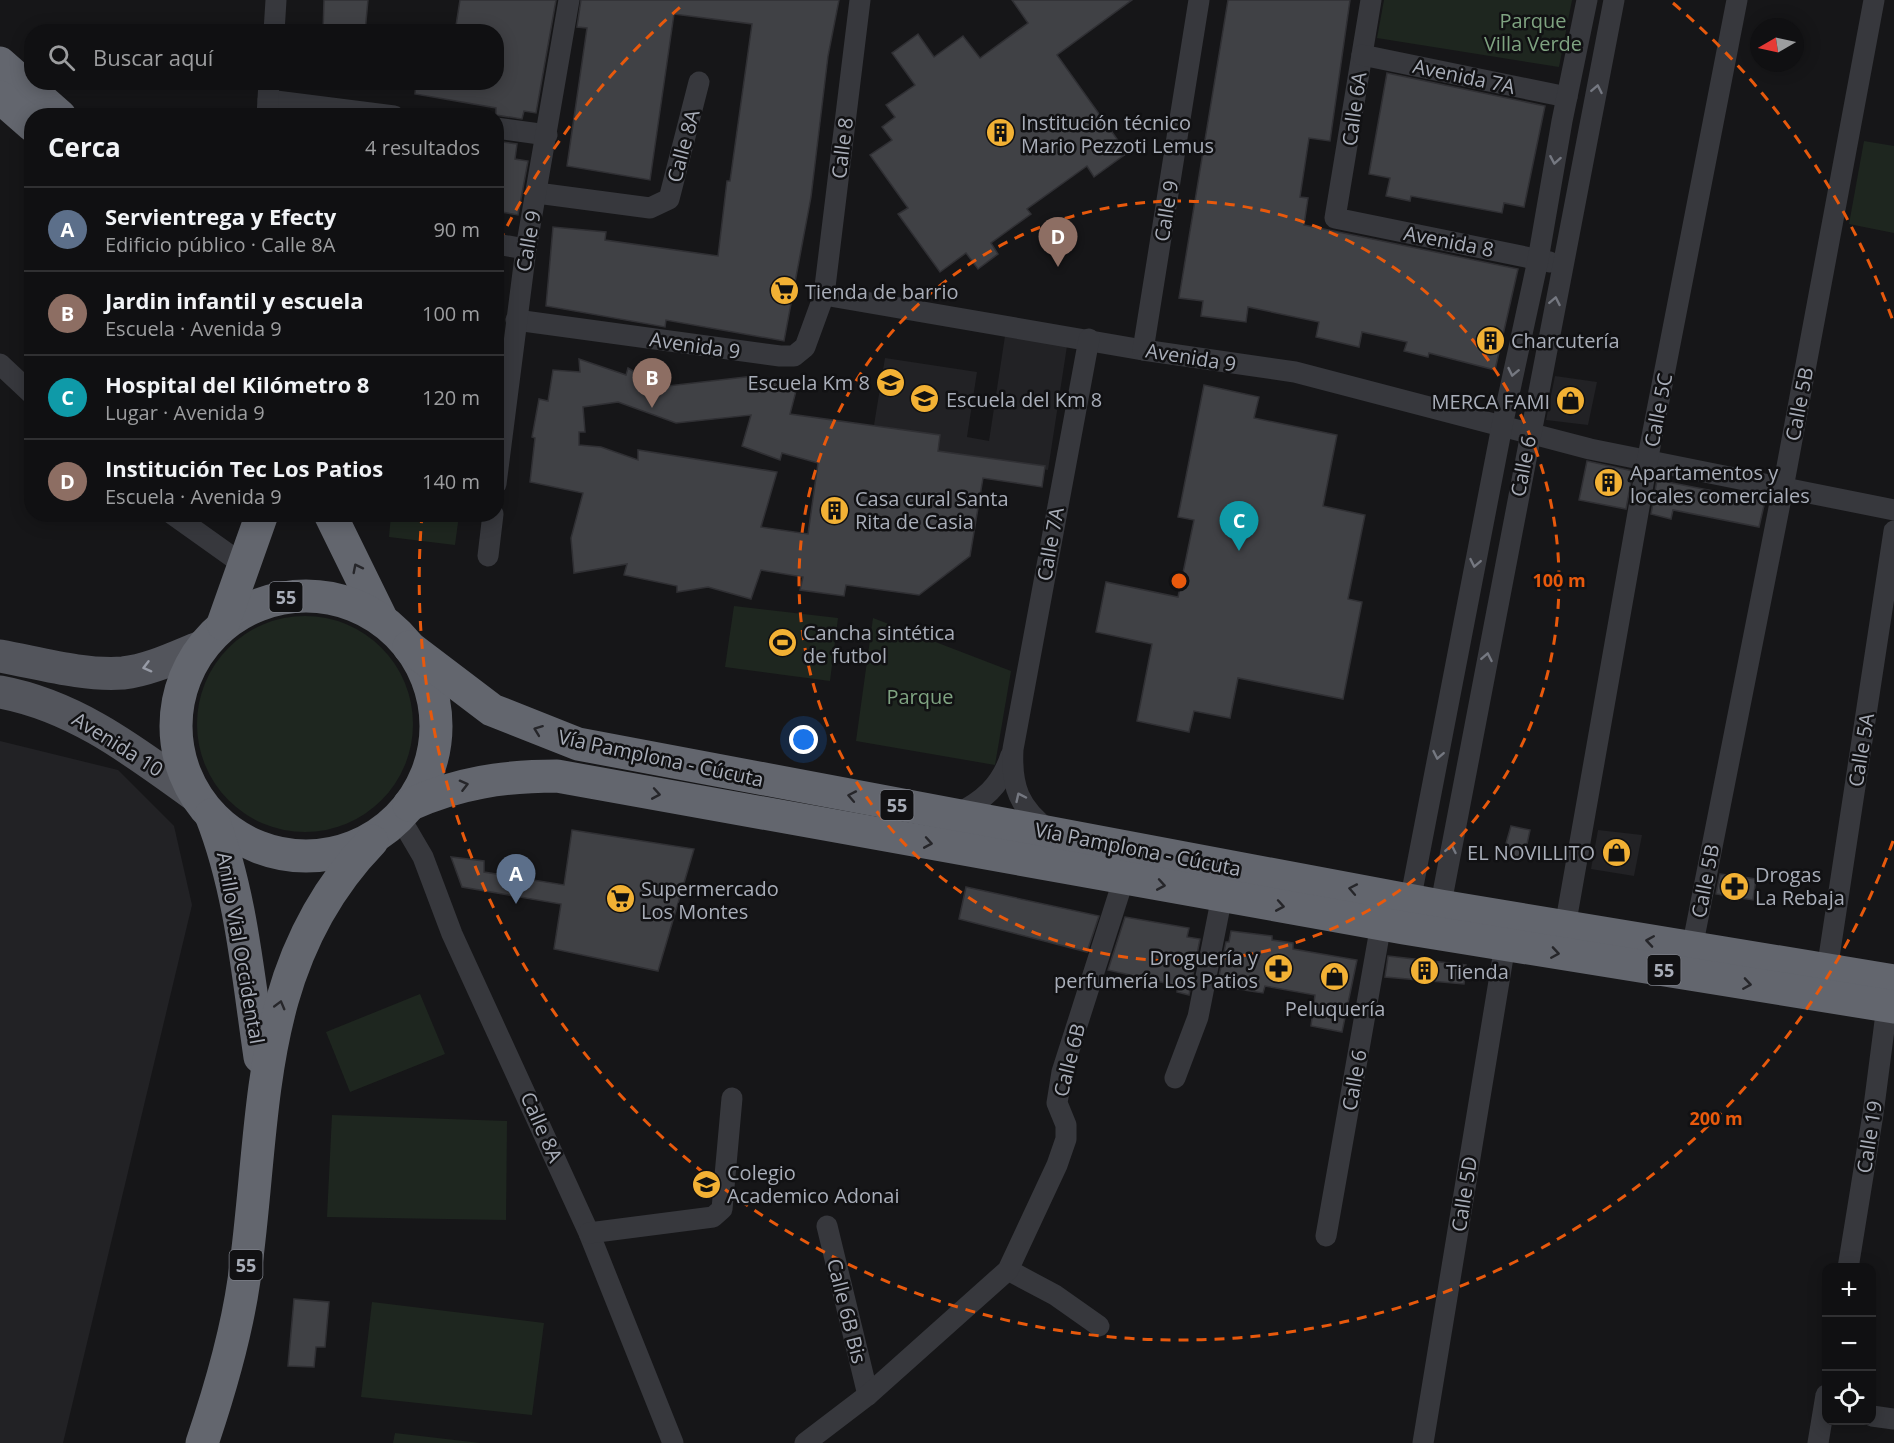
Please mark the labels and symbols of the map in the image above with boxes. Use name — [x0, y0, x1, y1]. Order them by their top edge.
park label: Parque Villa Verde — [1484, 7, 1582, 57]
north arrow — [1750, 18, 1804, 72]
street label: Avenida 7A — [1410, 52, 1518, 100]
street label: Calle 6A — [1335, 70, 1373, 148]
one-way arrow — [1590, 84, 1603, 94]
street label: Calle 8A — [660, 106, 706, 185]
place label: Institución técnico Mario Pezzoti Lemus — [1021, 109, 1214, 159]
street label: Calle 8 — [825, 116, 859, 180]
building icon: Institución técnico Mario Pezzoti Lemus — [984, 117, 1016, 149]
one-way arrow — [1550, 156, 1562, 165]
street label: Calle 9 — [1148, 178, 1184, 244]
street label: Calle 9 — [509, 208, 547, 274]
pin: D — [1038, 218, 1078, 267]
street label: Avenida 8 — [1402, 219, 1496, 263]
supermarket icon: Tienda de barrio — [768, 275, 800, 307]
place label: Tienda de barrio — [805, 278, 959, 305]
one-way arrow — [1548, 296, 1561, 306]
building icon: Charcutería — [1474, 324, 1506, 356]
street label: Avenida 9 — [648, 325, 742, 365]
place label: Charcutería — [1511, 327, 1620, 354]
street label: Avenida 9 — [1144, 337, 1238, 377]
pin: B — [632, 358, 672, 408]
street label: Calle 5B — [1779, 365, 1819, 443]
school or university icon: Escuela Km 8 — [875, 366, 907, 398]
one-way arrow — [1508, 367, 1521, 377]
place label: Escuela Km 8 — [748, 369, 870, 396]
street label: Calle 5C — [1638, 371, 1678, 449]
school or university icon: Escuela del Km 8 — [909, 383, 941, 415]
shop icon: MERCA FAMI — [1555, 385, 1587, 417]
place label: Escuela del Km 8 — [946, 386, 1102, 413]
place label: MERCA FAMI — [1432, 388, 1550, 415]
street label: Calle 6 — [1504, 433, 1542, 499]
place label: Apartamentos y locales comerciales — [1630, 459, 1810, 509]
building icon: Apartamentos y locales comerciales — [1593, 467, 1625, 499]
place label: Casa cural Santa Rita de Casia — [855, 485, 1009, 535]
building icon: Casa cural Santa Rita de Casia — [818, 494, 850, 526]
pin: C — [1220, 502, 1258, 551]
street label: Calle 7A — [1030, 505, 1070, 583]
one-way arrow — [1469, 558, 1482, 568]
one-way arrow — [352, 563, 364, 574]
text: 100 m — [1532, 568, 1586, 592]
centre of rings — [1169, 571, 1189, 591]
road number: 55 — [270, 582, 302, 612]
place label: Cancha sintética de futbol — [803, 619, 955, 669]
sports icon: Cancha sintética de futbol — [766, 627, 798, 659]
one-way arrow — [1480, 652, 1493, 662]
one-way arrow — [142, 660, 152, 673]
park label: Parque — [886, 683, 954, 710]
street label: Avenida 10 — [67, 705, 169, 783]
street label: Calle 5A — [1842, 711, 1880, 789]
street label: Vía Pamplona - Cúcuta — [556, 723, 766, 793]
one-way arrow — [533, 724, 544, 737]
your location — [789, 725, 818, 754]
one-way arrow — [1432, 750, 1445, 760]
one-way arrow — [459, 779, 469, 792]
one-way arrow — [651, 787, 661, 800]
one-way arrow — [847, 790, 857, 803]
road number: 55 — [880, 790, 914, 820]
one-way arrow — [1016, 792, 1028, 803]
street label: Vía Pamplona - Cúcuta — [1033, 816, 1243, 882]
one-way arrow — [923, 836, 932, 848]
shop icon: EL NOVILLITO — [1600, 836, 1632, 868]
place label: EL NOVILLITO — [1467, 839, 1595, 866]
street label: Calle 5B — [1685, 842, 1725, 920]
one-way arrow — [1444, 844, 1457, 854]
street label: Anillo Vial Occidental — [211, 850, 271, 1046]
pin: A — [496, 854, 536, 904]
place label: Drogas La Rebaja — [1755, 861, 1845, 911]
pharmacy icon: Drogas La Rebaja — [1718, 870, 1750, 902]
place label: Supermercado Los Montes — [641, 875, 779, 925]
one-way arrow — [1156, 878, 1166, 890]
supermarket icon: Supermercado Los Montes — [604, 883, 636, 915]
one-way arrow — [1348, 883, 1358, 896]
one-way arrow — [1274, 899, 1284, 912]
one-way arrow — [1645, 935, 1654, 947]
place label: Droguería y perfumería Los Patios — [1054, 944, 1259, 994]
one-way arrow — [1549, 946, 1559, 959]
pharmacy icon: Droguería y perfumería Los Patios — [1263, 952, 1295, 984]
building icon: Tienda — [1409, 955, 1441, 987]
road number: 55 — [1648, 955, 1680, 985]
place label: Tienda — [1446, 958, 1509, 985]
shop icon: Peluquería — [1319, 961, 1351, 993]
one-way arrow — [1743, 977, 1752, 989]
place label: Peluquería — [1285, 995, 1385, 1022]
one-way arrow — [273, 1000, 285, 1011]
street label: Calle 6B — [1047, 1021, 1091, 1099]
street label: Calle 6 — [1335, 1047, 1373, 1113]
street label: Calle 8A — [515, 1088, 570, 1167]
street label: Calle 19 — [1850, 1099, 1888, 1175]
text: 200 m — [1689, 1106, 1743, 1130]
street label: Calle 5D — [1445, 1154, 1483, 1234]
place label: Colegio Academico Adonai — [727, 1159, 900, 1209]
school or university icon: Colegio Academico Adonai — [690, 1168, 722, 1200]
road number: 55 — [230, 1250, 262, 1280]
street label: Calle 6B Bis — [821, 1256, 873, 1366]

